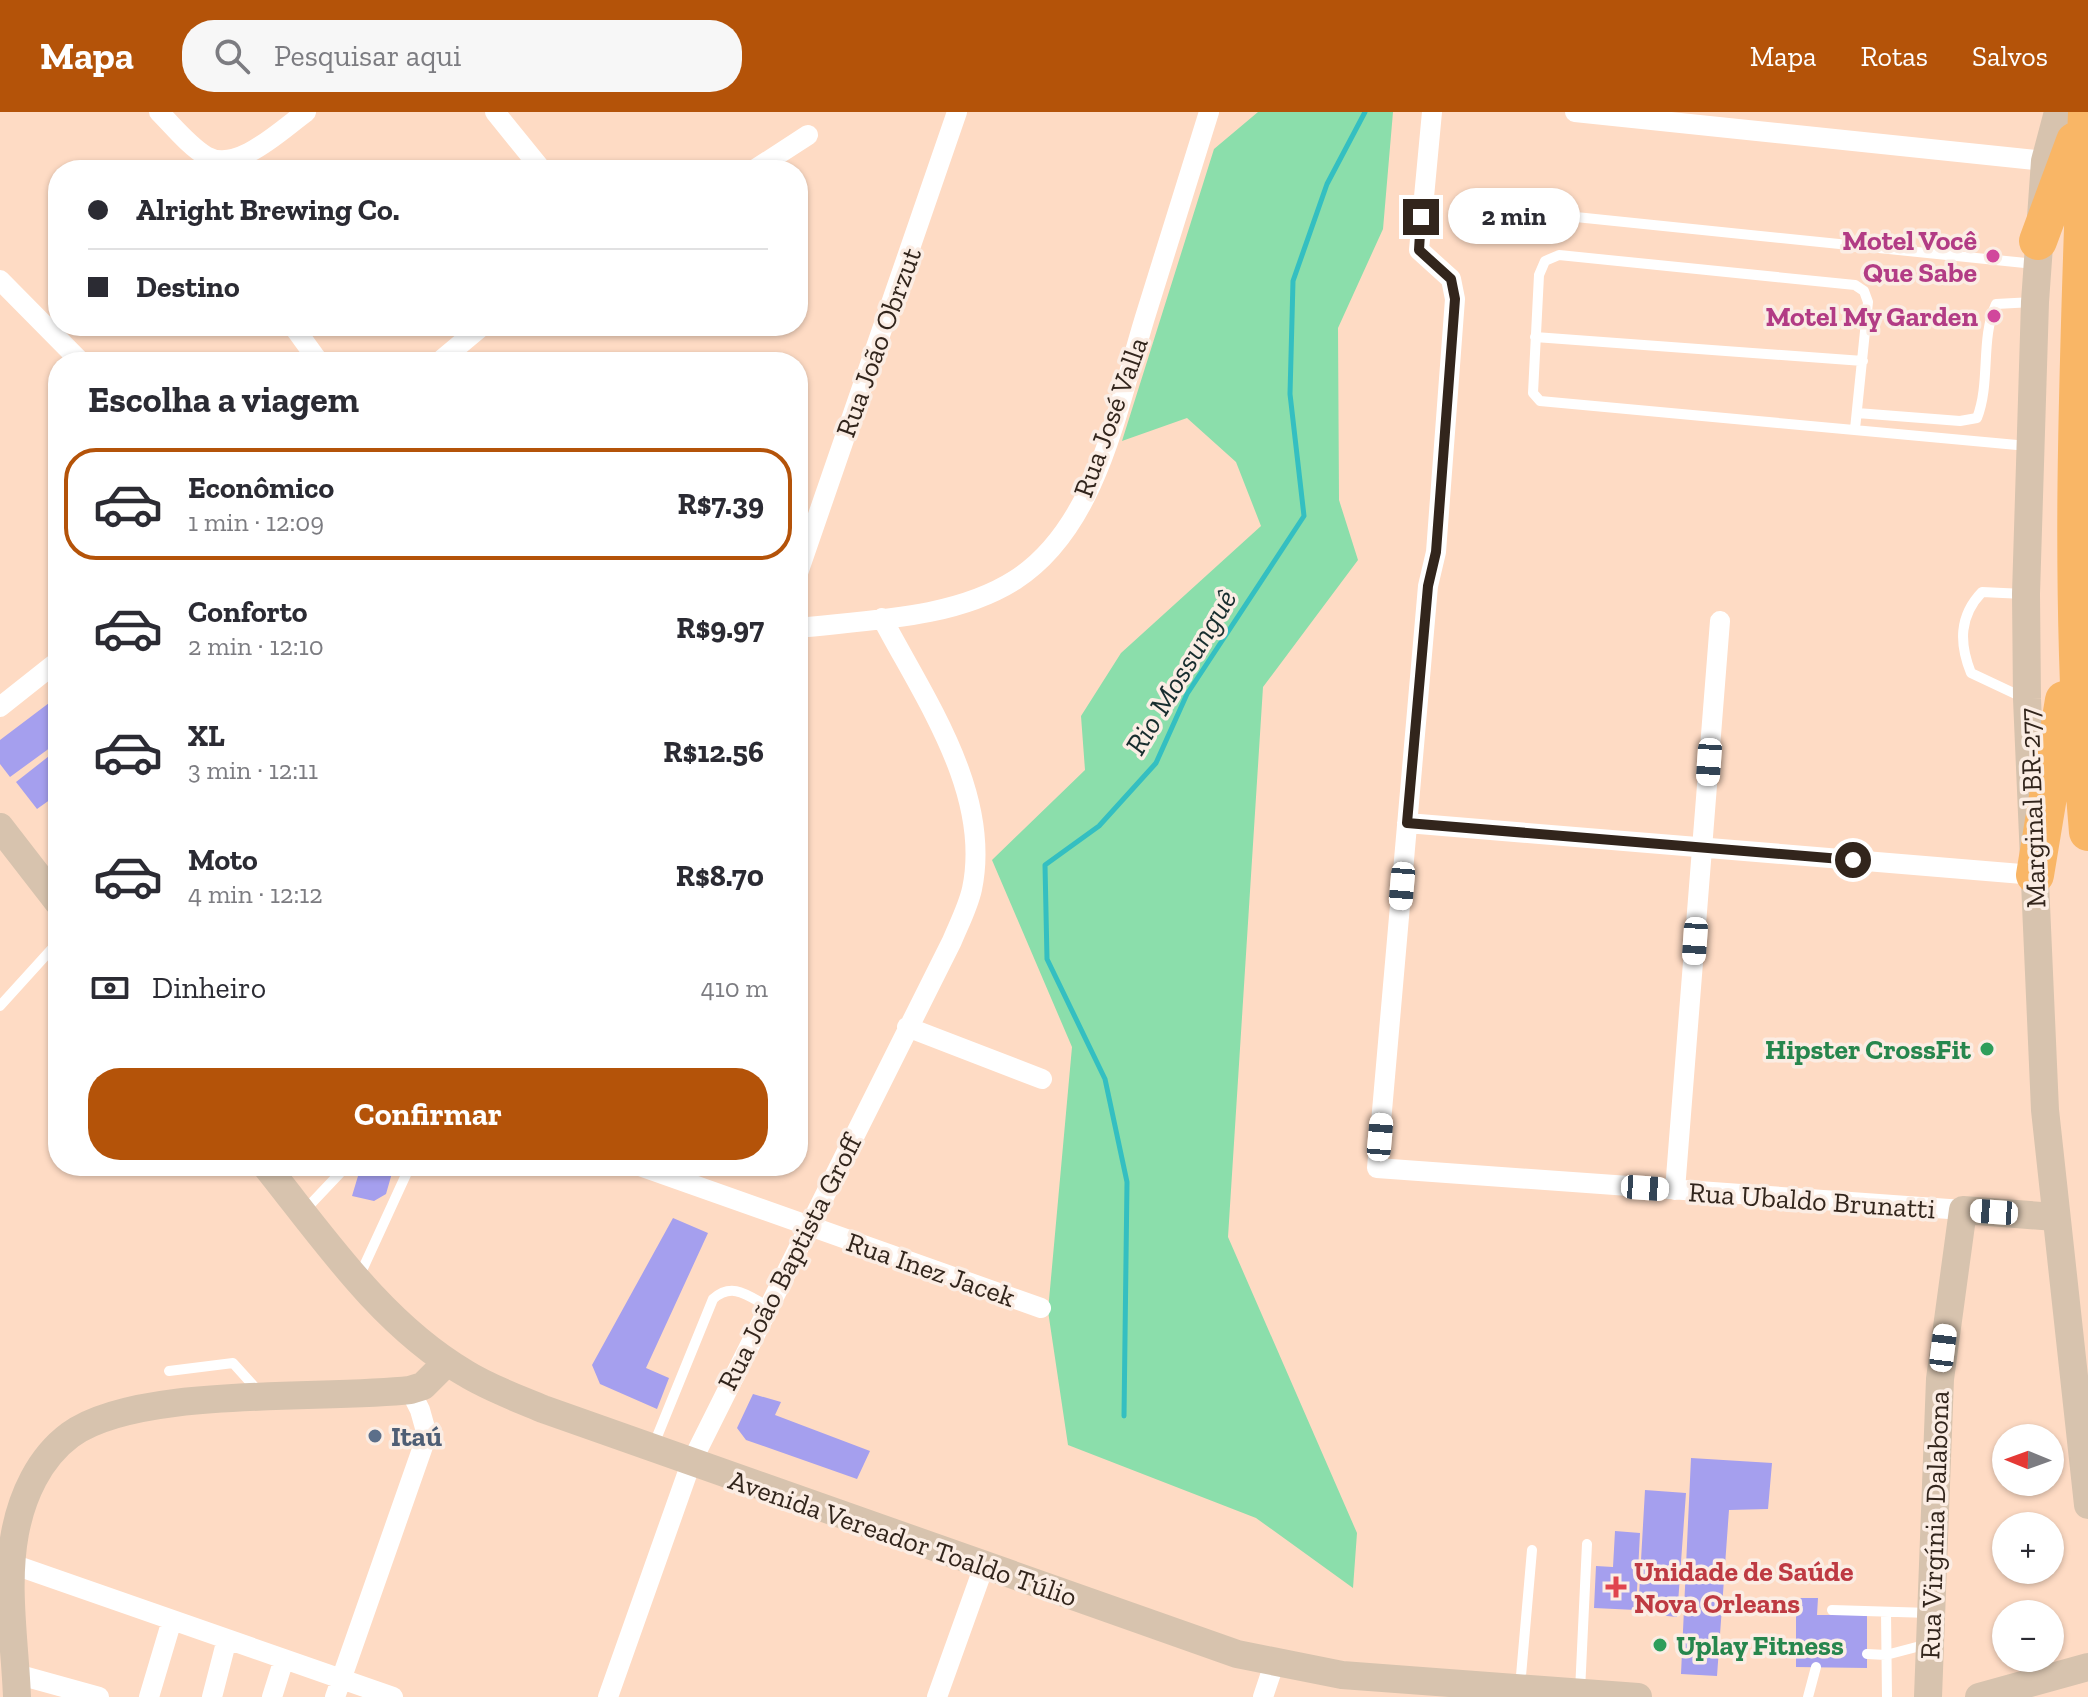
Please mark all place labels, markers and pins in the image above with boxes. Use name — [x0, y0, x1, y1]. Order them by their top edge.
place label: Motel Você Que Sabe — [1842, 224, 1977, 289]
marker: Motel Você Que Sabe — [1984, 247, 2002, 265]
place label: Motel My Garden — [1765, 300, 1978, 333]
marker: Motel My Garden — [1985, 307, 2003, 325]
place label: Hipster CrossFit — [1765, 1033, 1972, 1066]
marker: Hipster CrossFit — [1978, 1040, 1996, 1058]
place label: Itaú — [391, 1420, 442, 1453]
marker: Itaú — [366, 1427, 384, 1445]
place label: Unidade de Saúde Nova Orleans — [1634, 1555, 1854, 1620]
marker: Unidade de Saúde Nova Orleans — [1605, 1576, 1627, 1598]
place label: Uplay Fitness — [1676, 1629, 1844, 1662]
marker: Uplay Fitness — [1651, 1636, 1669, 1654]

